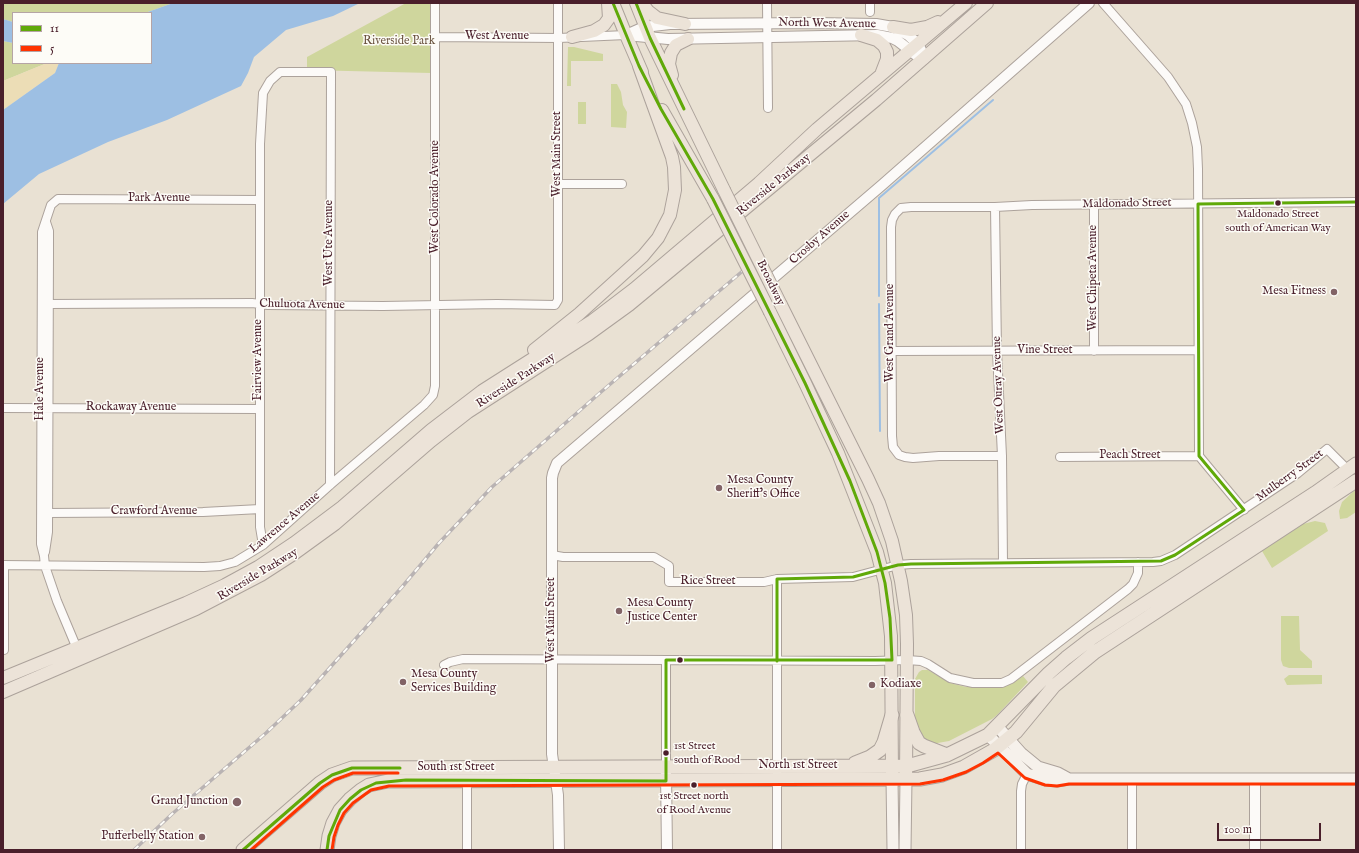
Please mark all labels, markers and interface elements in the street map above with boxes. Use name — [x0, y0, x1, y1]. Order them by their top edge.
legend — [12, 12, 152, 64]
street label: North West Avenue — [778, 16, 876, 32]
text: 11 — [50, 21, 59, 36]
street label: West Avenue — [465, 30, 529, 44]
park label: Riverside Park — [363, 35, 435, 49]
text: 5 — [50, 41, 54, 56]
street label: West Main Street — [551, 111, 565, 197]
street label: West Colorado Avenue — [429, 140, 443, 254]
street label: Riverside Parkway — [734, 151, 814, 219]
street label: Park Avenue — [128, 192, 190, 206]
street label: Maldonado Street — [1082, 196, 1172, 212]
marker: Maldonado Street south of American Way — [1273, 198, 1283, 208]
street label: West Ute Avenue — [323, 200, 337, 286]
street label: Crosby Avenue — [787, 208, 853, 268]
place label: Maldonado Street south of American Way — [1225, 208, 1331, 234]
street label: West Chipeta Avenue — [1087, 225, 1101, 331]
street label: Broadway — [753, 258, 787, 308]
street label: West Grand Avenue — [884, 284, 898, 382]
place label: Mesa Fitness — [1262, 285, 1326, 299]
marker: Mesa Fitness — [1329, 287, 1339, 297]
street label: Chuluota Avenue — [259, 297, 345, 313]
street label: Fairview Avenue — [252, 319, 266, 401]
street label: West Ouray Avenue — [990, 336, 1008, 434]
street label: Vine Street — [1017, 344, 1073, 358]
street label: Riverside Parkway — [474, 350, 558, 412]
street label: Hale Avenue — [34, 357, 48, 421]
street label: Rockaway Avenue — [86, 401, 176, 415]
street label: Mulberry Street — [1254, 447, 1326, 505]
street label: Peach Street — [1099, 449, 1161, 463]
place label: Mesa County Sheriff's Office — [727, 474, 800, 502]
marker: Mesa County Sheriff's Office — [714, 483, 724, 493]
street label: Lawrence Avenue — [247, 489, 323, 557]
street label: Crawford Avenue — [111, 505, 197, 519]
street label: Riverside Parkway — [215, 545, 301, 605]
street label: Rice Street — [680, 575, 736, 589]
street label: West Main Street — [545, 577, 559, 663]
place label: Mesa County Justice Center — [627, 597, 697, 625]
marker: Mesa County Justice Center — [614, 606, 624, 616]
unlabelled marker — [675, 655, 685, 665]
place label: Mesa County Services Building — [411, 668, 496, 696]
marker: Mesa County Services Building — [398, 677, 408, 687]
place label: Kodiaxe — [880, 678, 921, 692]
marker: Kodiaxe — [867, 680, 877, 690]
place label: 1st Street south of Rood — [674, 740, 740, 766]
marker: 1st Street south of Rood — [661, 748, 671, 758]
street label: North 1st Street — [758, 759, 838, 773]
street label: South 1st Street — [417, 761, 495, 775]
marker: 1st Street north of Rood Avenue — [689, 780, 699, 790]
place label: 1st Street north of Rood Avenue — [657, 790, 731, 816]
place label: Grand Junction — [151, 795, 228, 809]
marker: Grand Junction — [231, 796, 243, 808]
scale bar — [1219, 815, 1323, 841]
text: 100 m — [1224, 822, 1252, 837]
place label: Pufferbelly Station — [101, 830, 194, 844]
marker: Pufferbelly Station — [197, 832, 207, 842]

